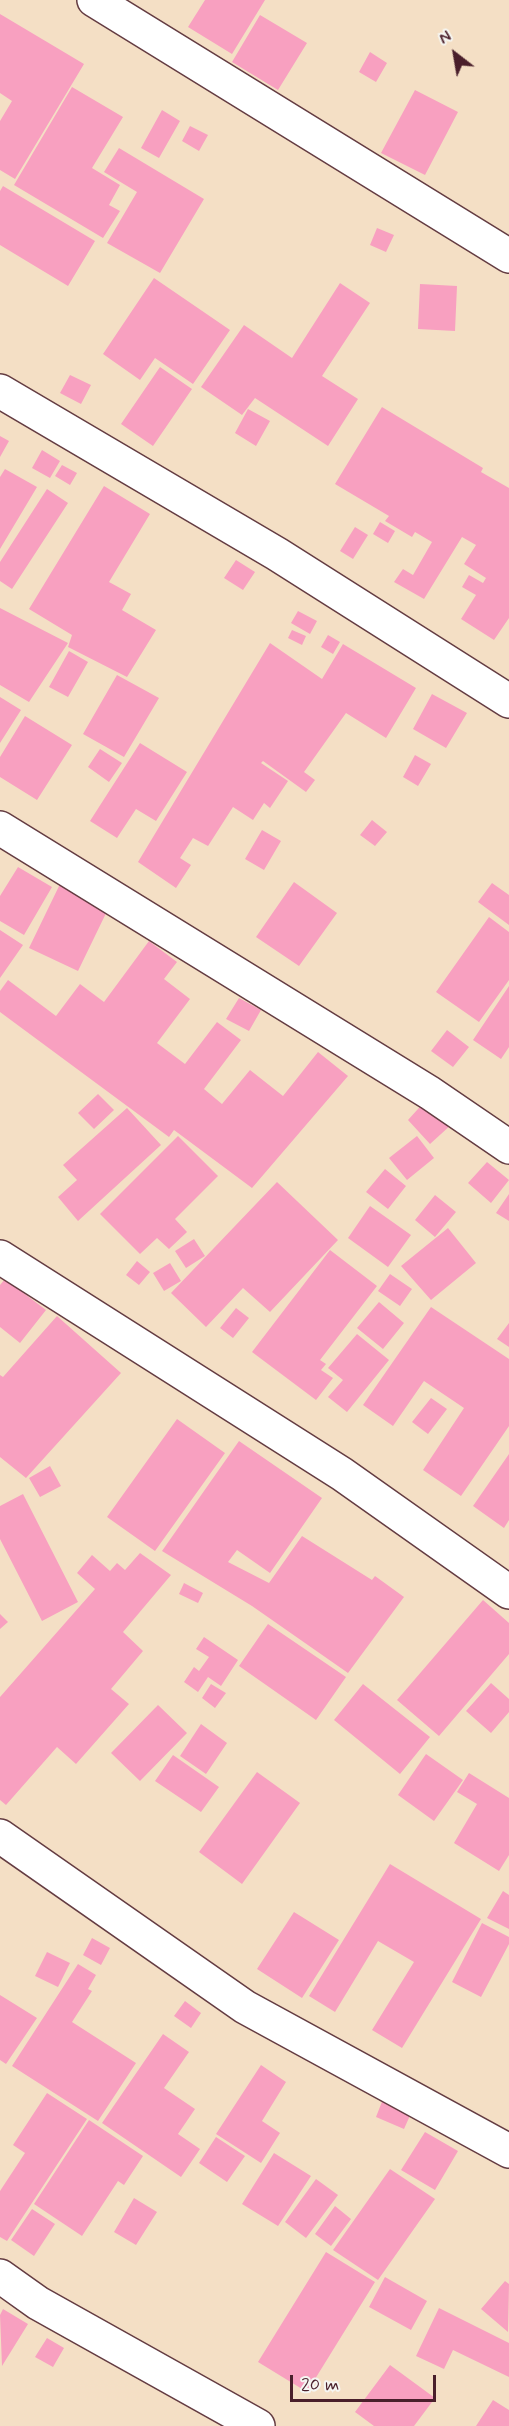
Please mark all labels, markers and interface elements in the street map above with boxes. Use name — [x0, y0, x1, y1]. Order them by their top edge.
north arrow — [425, 24, 485, 84]
text: N — [435, 26, 455, 50]
scale bar — [293, 2363, 438, 2401]
text: 20 m — [301, 2373, 339, 2397]

